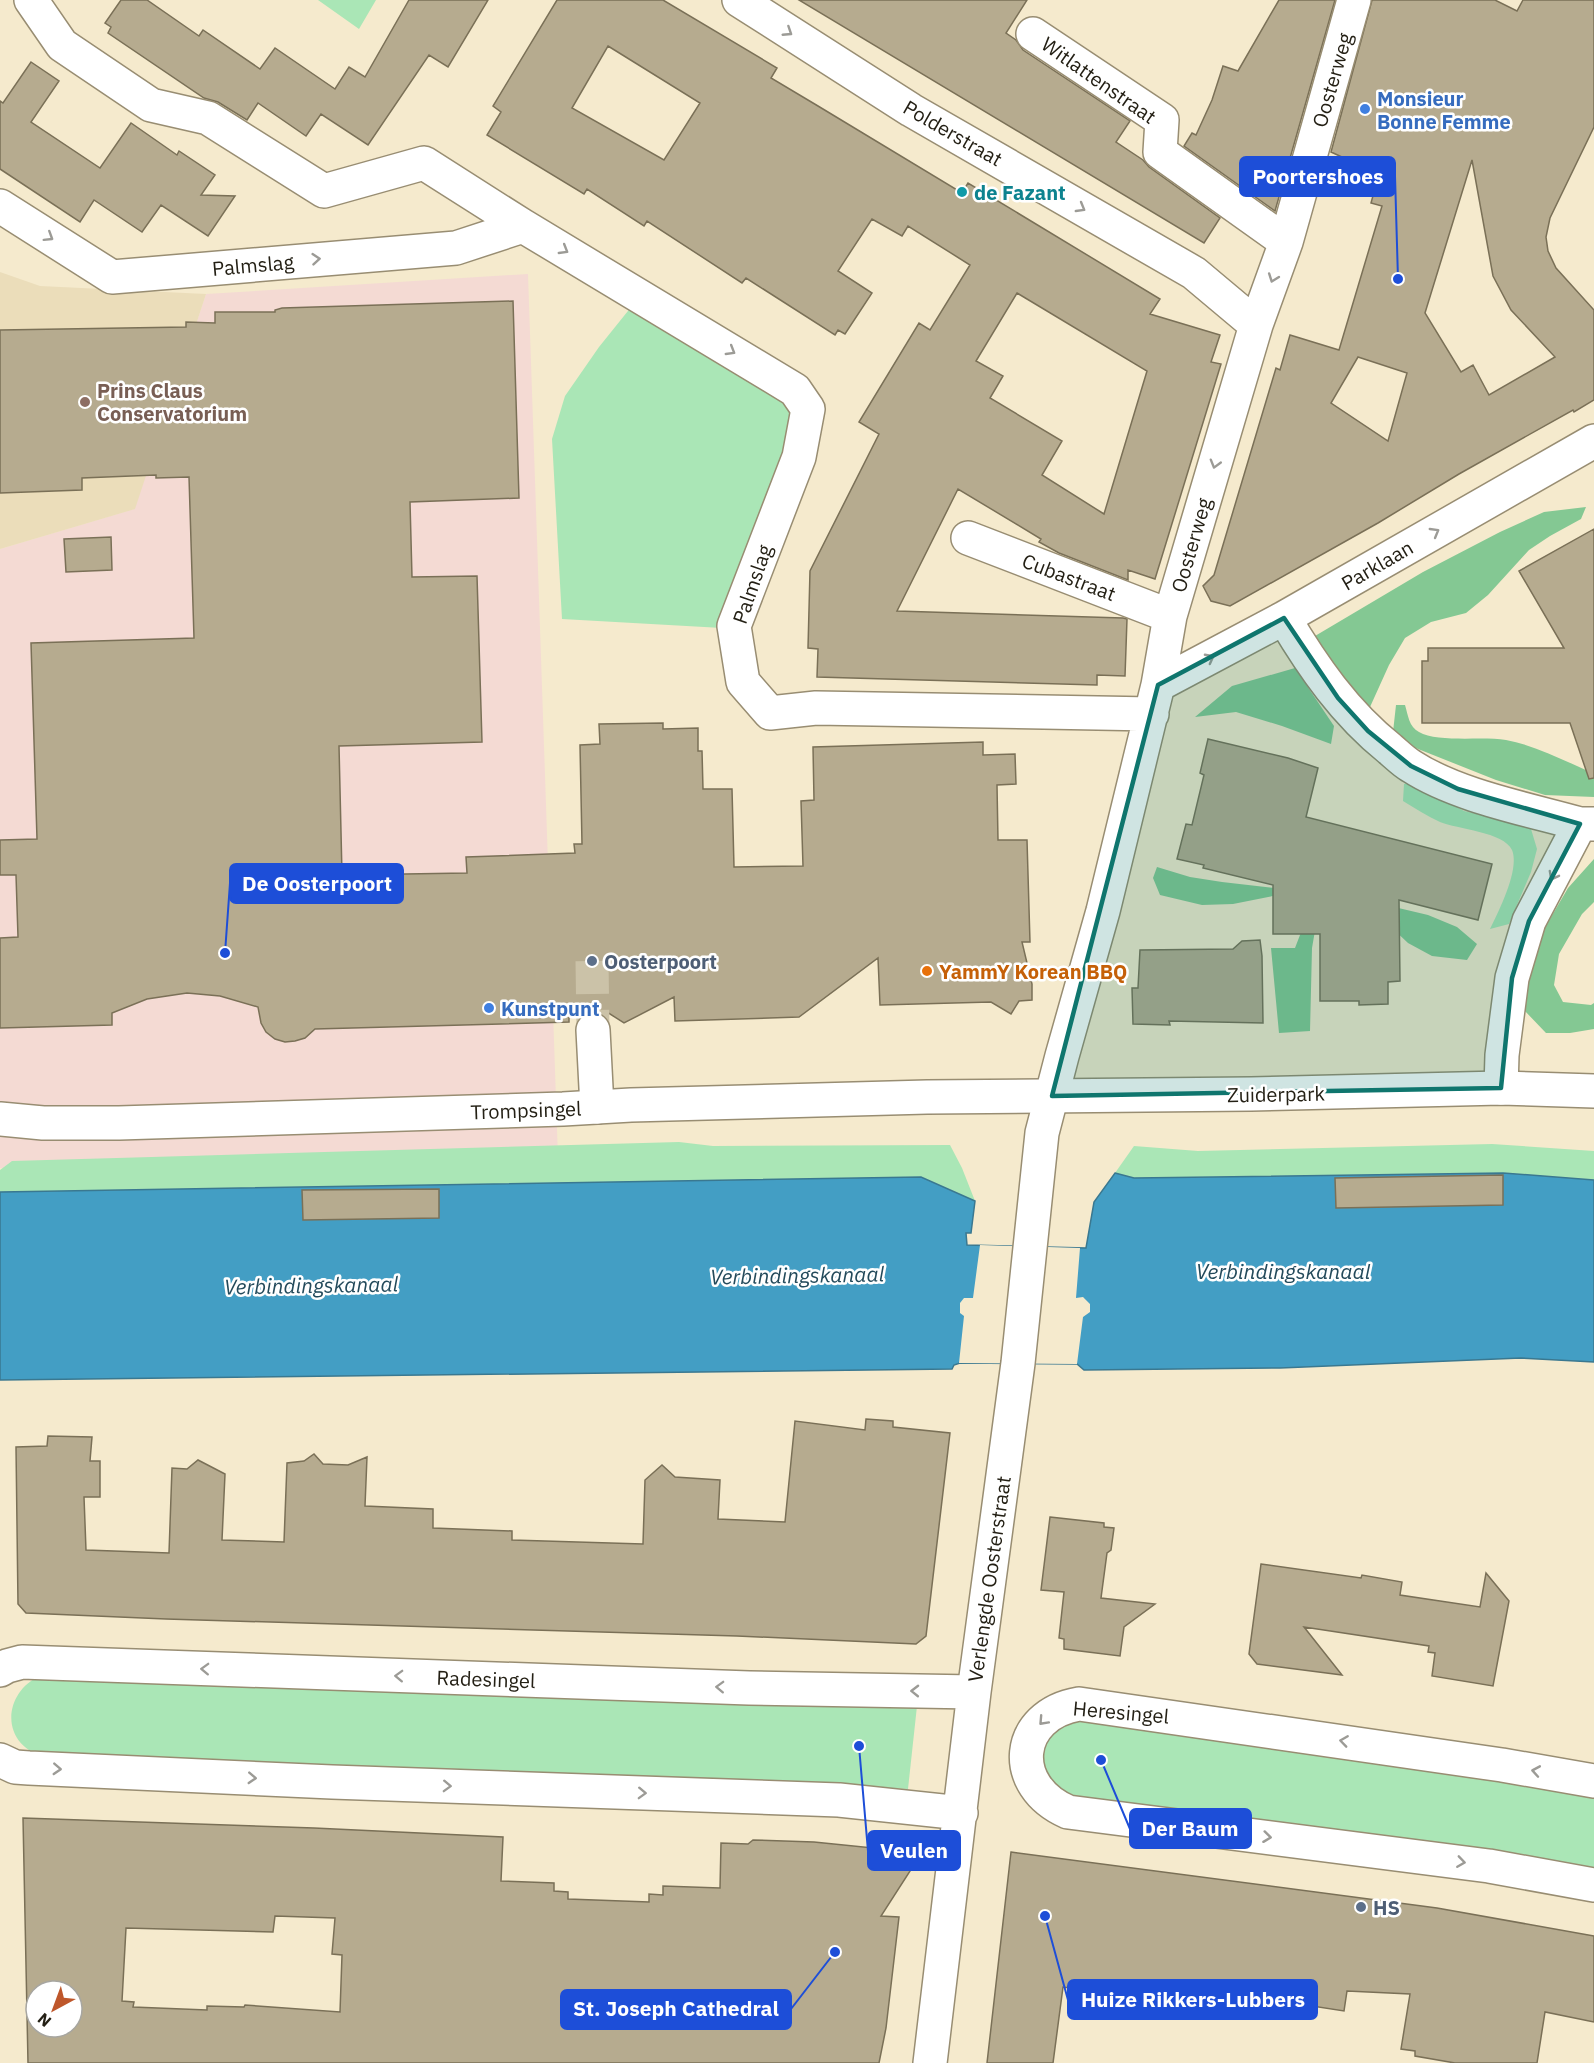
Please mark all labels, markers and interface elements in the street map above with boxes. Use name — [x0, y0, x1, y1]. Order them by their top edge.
one-way arrow — [782, 24, 792, 36]
street label: Oosterweg — [1306, 29, 1358, 130]
street label: Witlattenstraat — [1036, 30, 1162, 130]
place label: Monsieur Bonne Femme — [1377, 85, 1511, 135]
street label: Polderstraat — [898, 94, 1008, 172]
marker: Monsieur Bonne Femme — [1358, 102, 1372, 116]
callout: Poortershoes — [1240, 157, 1395, 196]
text: Poortershoes — [1252, 162, 1384, 190]
place label: de Fazant — [974, 179, 1066, 206]
marker: de Fazant — [955, 185, 969, 199]
one-way arrow — [1075, 201, 1085, 212]
one-way arrow — [43, 230, 54, 241]
one-way arrow — [558, 243, 568, 254]
street label: Palmslag — [211, 248, 295, 282]
one-way arrow — [312, 253, 321, 266]
one-way arrow — [1268, 272, 1281, 283]
one-way arrow — [725, 343, 735, 355]
place label: Prins Claus Conservatorium — [97, 377, 247, 427]
marker: Prins Claus Conservatorium — [78, 395, 92, 409]
one-way arrow — [1210, 458, 1222, 469]
street label: Oosterweg — [1165, 494, 1217, 595]
one-way arrow — [1429, 527, 1439, 539]
street label: Parklaan — [1336, 534, 1418, 596]
street label: Palmslag — [726, 540, 778, 627]
street label: Cubastraat — [1018, 547, 1120, 607]
one-way arrow — [1204, 654, 1214, 665]
callout: De Oosterpoort — [230, 864, 403, 903]
text: De Oosterpoort — [242, 869, 392, 897]
one-way arrow — [1549, 869, 1560, 880]
place label: Oosterpoort — [604, 948, 717, 975]
marker: Oosterpoort — [585, 954, 599, 968]
place label: YammY Korean BBQ — [939, 958, 1127, 985]
marker: YammY Korean BBQ — [920, 964, 934, 978]
place label: Kunstpunt — [501, 995, 600, 1022]
marker: Kunstpunt — [482, 1001, 496, 1015]
street label: Zuiderpark — [1227, 1080, 1326, 1108]
street label: Trompsingel — [470, 1095, 582, 1125]
water label: Verbindingskanaal — [1196, 1257, 1371, 1285]
water label: Verbindingskanaal — [710, 1259, 885, 1291]
water label: Verbindingskanaal — [224, 1269, 399, 1301]
street label: Verlengde Oosterstraat — [961, 1474, 1017, 1684]
one-way arrow — [200, 1663, 209, 1675]
street label: Radesingel — [436, 1664, 536, 1694]
one-way arrow — [395, 1669, 404, 1682]
one-way arrow — [716, 1680, 725, 1693]
one-way arrow — [911, 1685, 920, 1697]
street label: Heresingel — [1072, 1694, 1170, 1730]
one-way arrow — [1039, 1714, 1050, 1725]
one-way arrow — [1339, 1736, 1348, 1748]
one-way arrow — [53, 1763, 62, 1776]
one-way arrow — [1532, 1765, 1542, 1778]
one-way arrow — [247, 1771, 256, 1784]
one-way arrow — [442, 1779, 451, 1792]
one-way arrow — [637, 1786, 646, 1799]
callout: Der Baum — [1130, 1809, 1251, 1848]
text: Der Baum — [1141, 1814, 1239, 1842]
one-way arrow — [1263, 1830, 1272, 1843]
callout: Veulen — [868, 1831, 960, 1870]
text: Veulen — [880, 1836, 948, 1864]
one-way arrow — [1456, 1855, 1465, 1868]
place label: HS — [1373, 1894, 1400, 1921]
marker: HS — [1354, 1900, 1368, 1914]
north arrow — [24, 1979, 84, 2039]
callout: Huize Rikkers-Lubbers — [1068, 1980, 1317, 2019]
text: Huize Rikkers-Lubbers — [1081, 1985, 1305, 2013]
callout: St. Joseph Cathedral — [561, 1990, 791, 2029]
text: St. Joseph Cathedral — [573, 1994, 779, 2022]
text: N — [33, 2009, 55, 2032]

